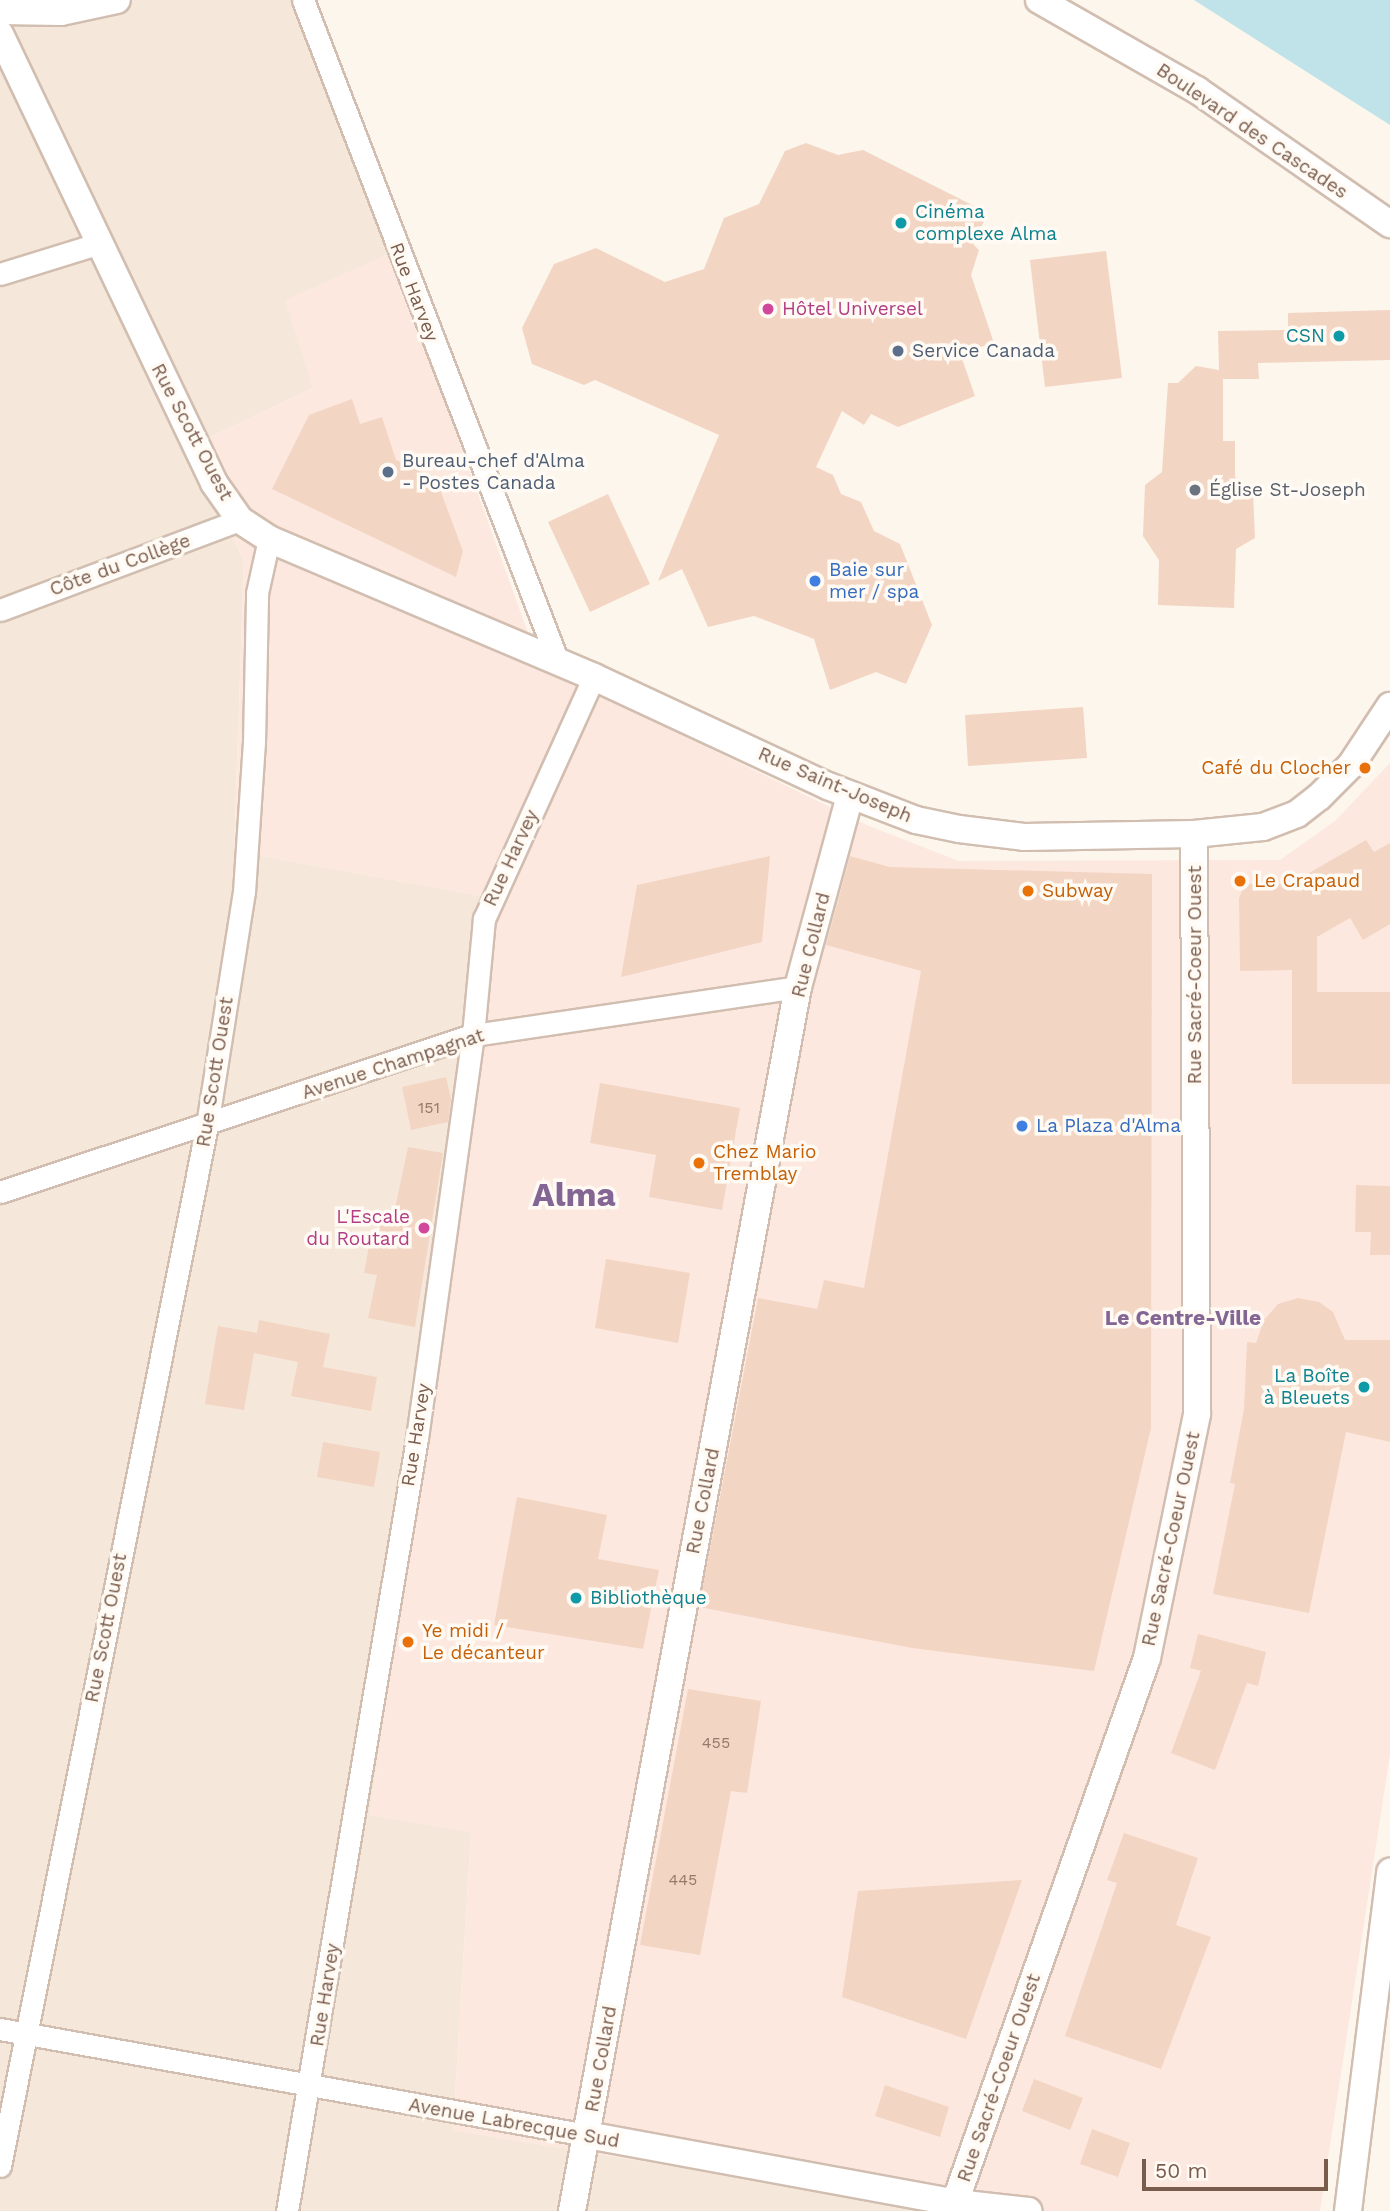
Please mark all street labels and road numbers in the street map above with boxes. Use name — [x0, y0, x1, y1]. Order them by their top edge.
street label: Boulevard des Cascades — [1152, 58, 1352, 204]
street label: Rue Harvey — [385, 239, 443, 345]
street label: Rue Scott Ouest — [146, 360, 238, 504]
street label: Côte du Collège — [47, 529, 193, 601]
street label: Rue Saint-Joseph — [755, 742, 915, 828]
street label: Rue Harvey — [479, 806, 543, 910]
street label: Rue Sacré-Coeur Ouest — [1184, 865, 1206, 1085]
street label: Rue Collard — [787, 890, 835, 1000]
street label: Rue Scott Ouest — [192, 995, 238, 1149]
street label: Avenue Champagnat — [299, 1024, 487, 1104]
street label: Rue Harvey — [397, 1382, 435, 1488]
street label: Rue Sacré-Coeur Ouest — [1137, 1429, 1205, 1649]
street label: Rue Collard — [682, 1446, 724, 1556]
street label: Rue Scott Ouest — [80, 1551, 132, 1705]
street label: Rue Harvey — [306, 1942, 344, 2048]
street label: Rue Sacré-Coeur Ouest — [953, 1971, 1045, 2185]
street label: Rue Collard — [580, 2004, 622, 2114]
street label: Avenue Labrecque Sud — [407, 2093, 621, 2153]

